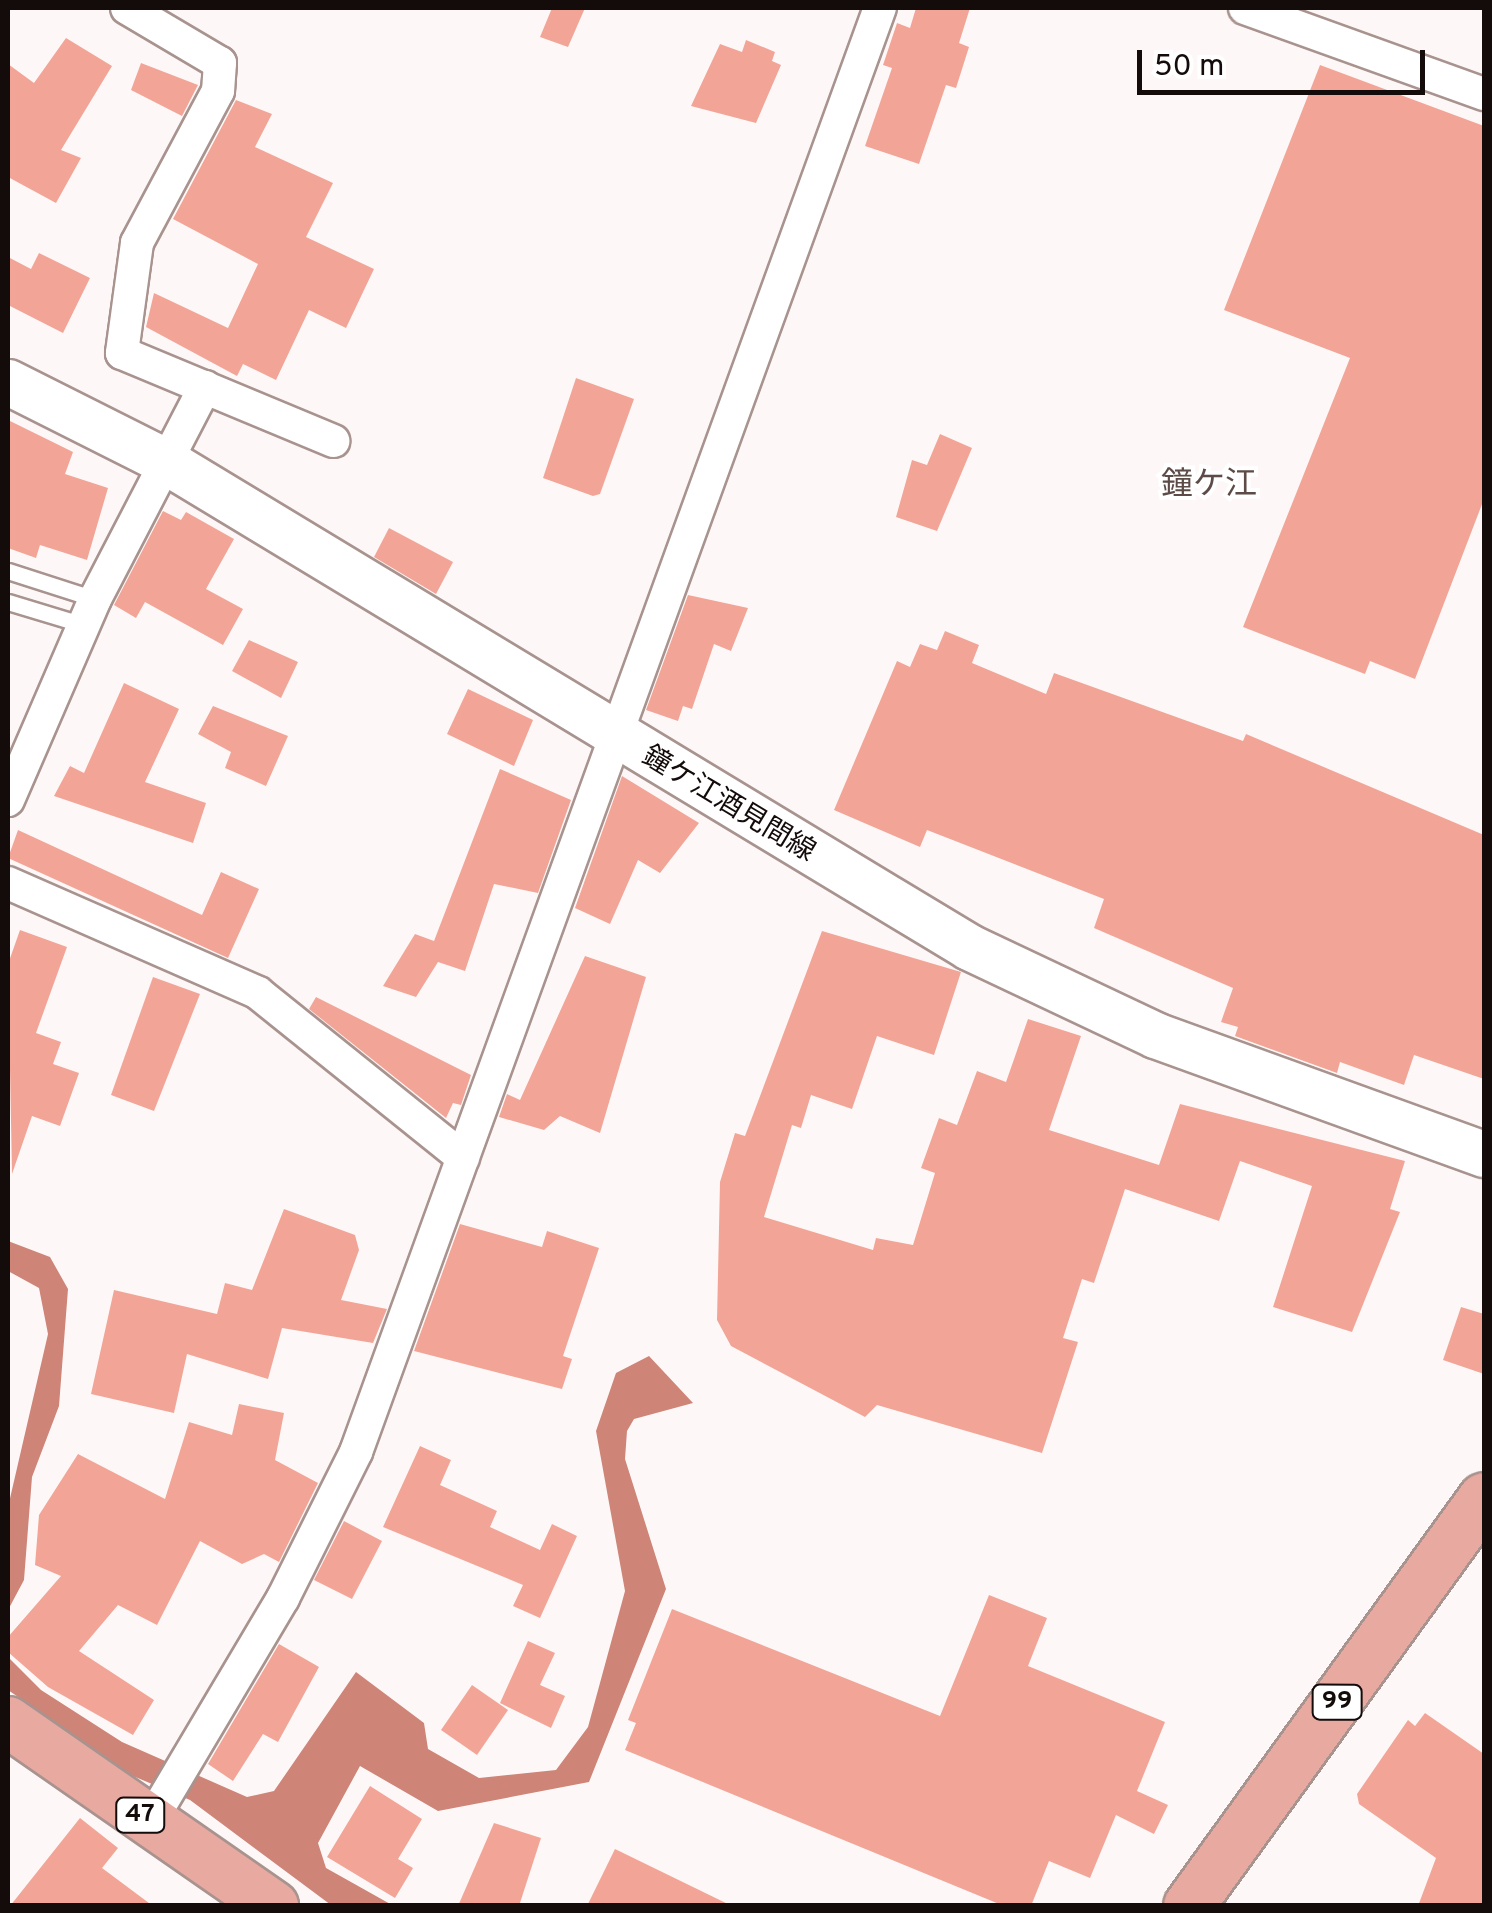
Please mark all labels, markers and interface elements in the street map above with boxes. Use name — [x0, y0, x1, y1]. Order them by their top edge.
scale bar — [1142, 30, 1430, 92]
text: 50 m — [1154, 49, 1224, 86]
district label: 鐘ケ江 — [1161, 467, 1257, 505]
street label: 鐘ケ江酒見間線 — [635, 740, 821, 870]
road number: 99 — [1310, 1682, 1364, 1722]
road number: 47 — [115, 1795, 165, 1835]

